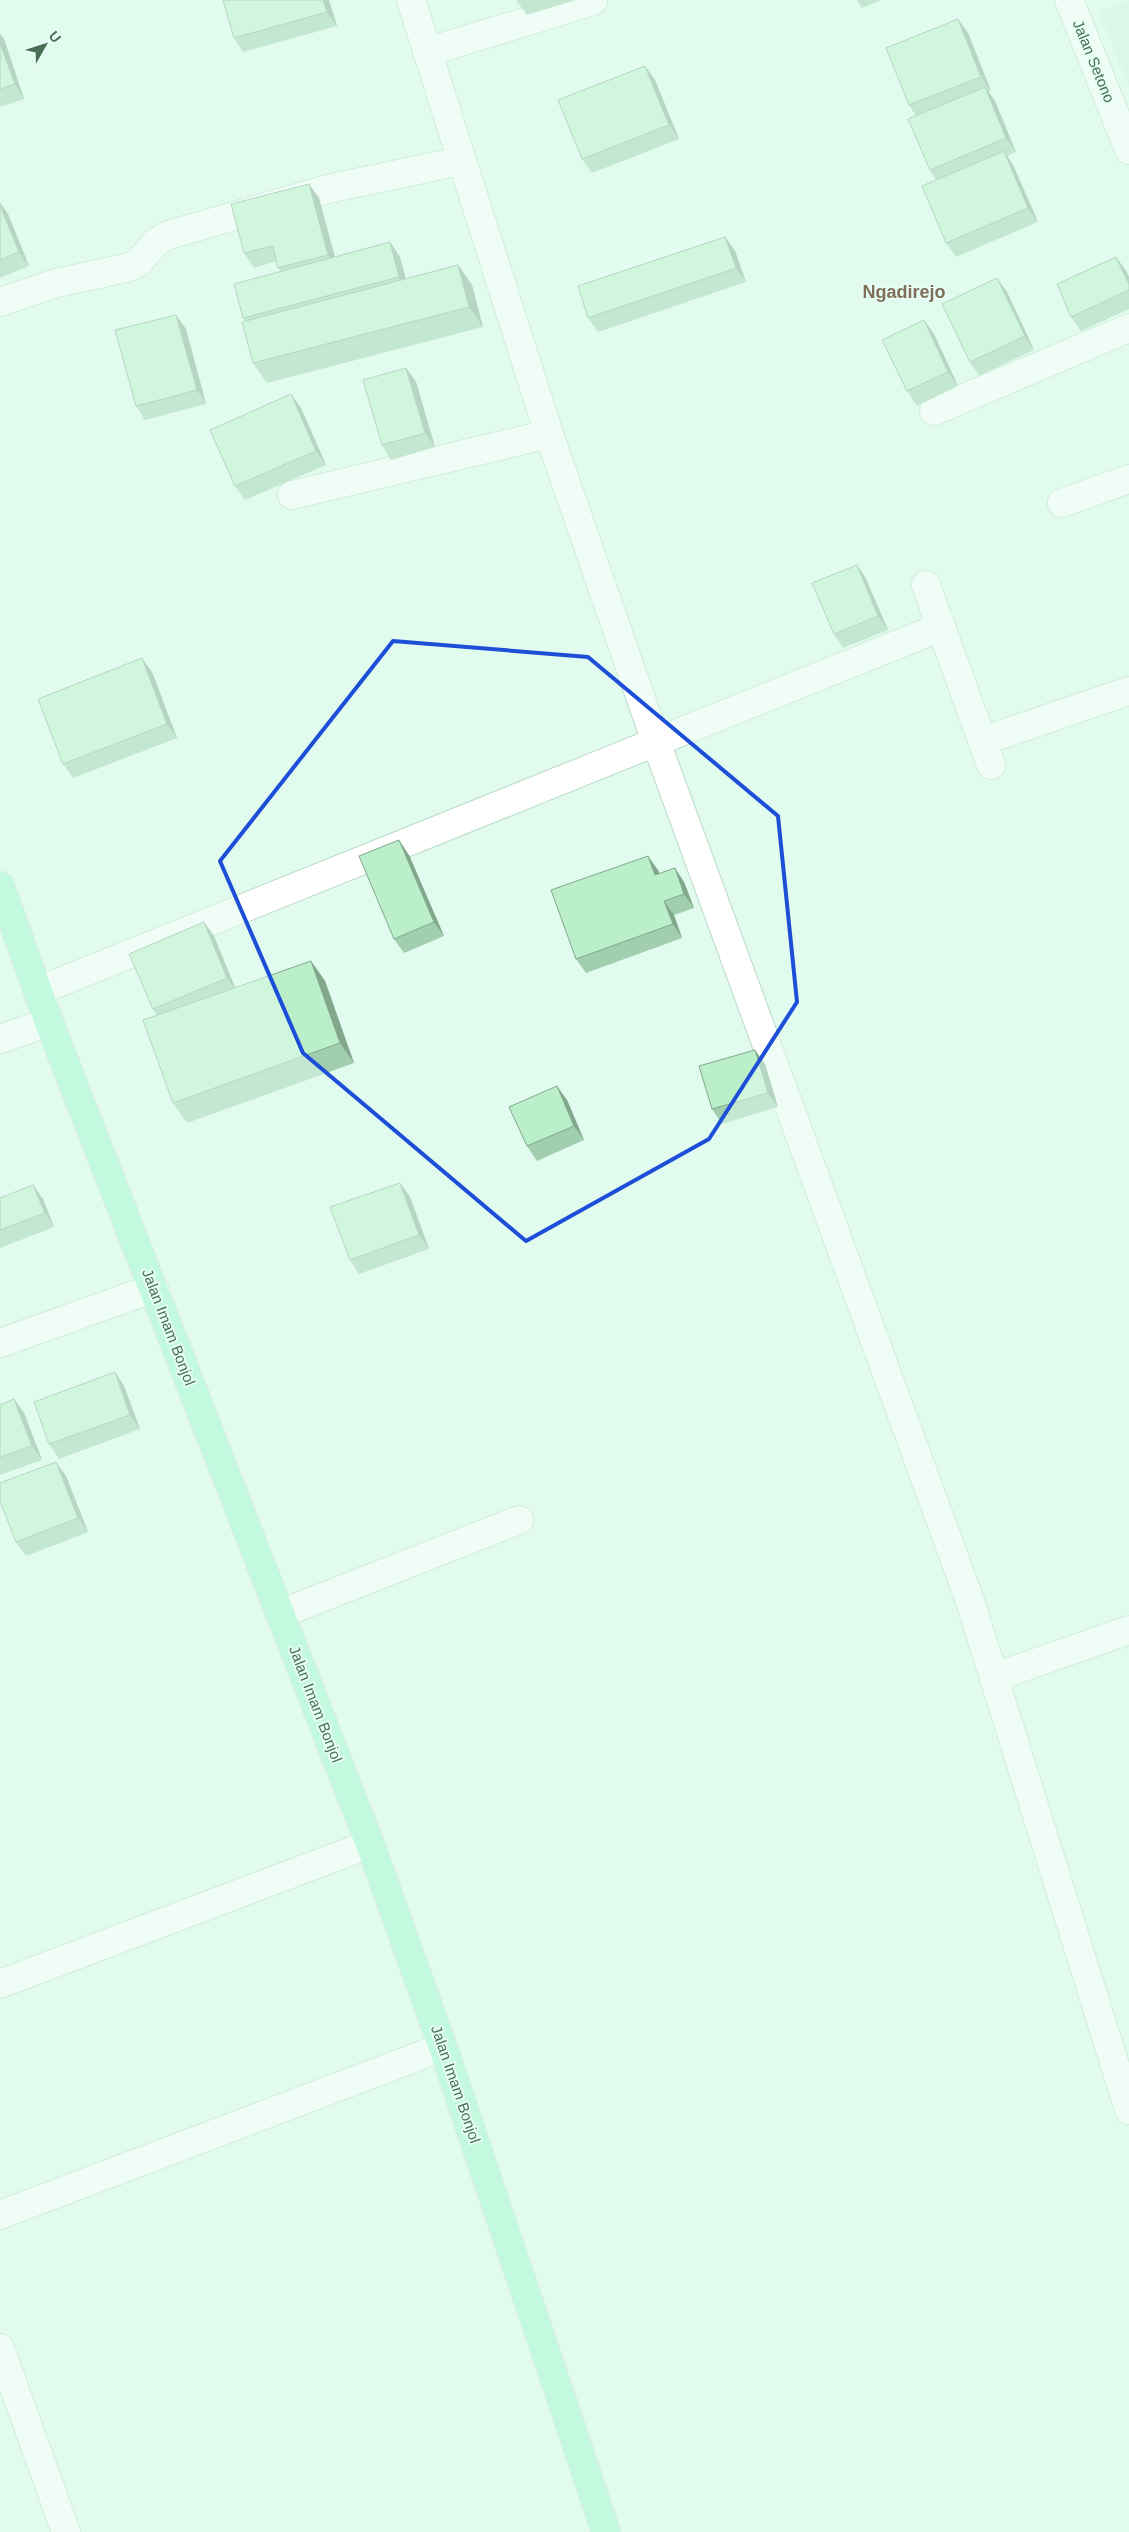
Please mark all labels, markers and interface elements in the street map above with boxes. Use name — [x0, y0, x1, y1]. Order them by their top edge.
street label: Jalan Setono — [1070, 17, 1118, 105]
north arrow — [20, 20, 70, 70]
text: U — [46, 28, 65, 46]
district label: Ngadirejo — [862, 282, 946, 302]
street label: Jalan Imam Bonjol — [139, 1266, 199, 1388]
street label: Jalan Imam Bonjol — [286, 1643, 346, 1765]
street label: Jalan Imam Bonjol — [428, 2023, 484, 2145]

